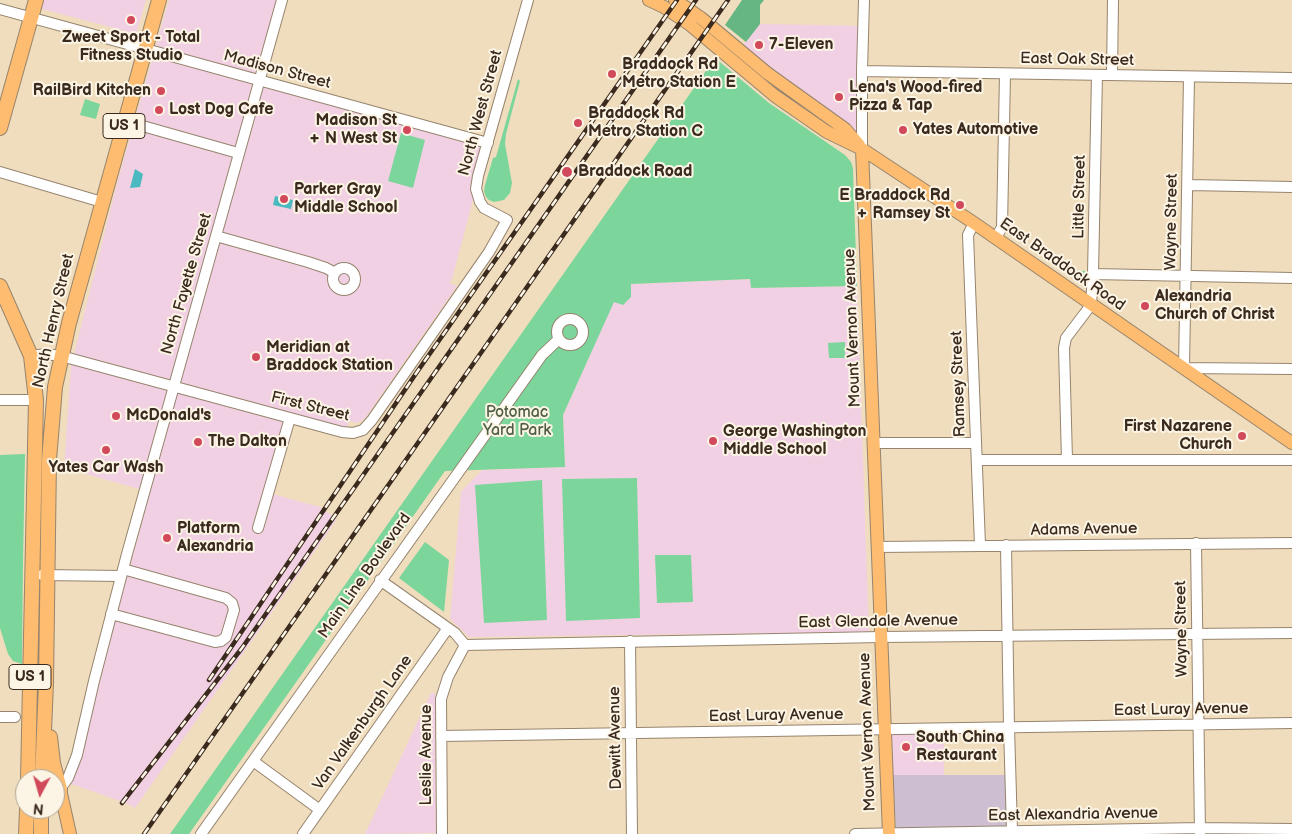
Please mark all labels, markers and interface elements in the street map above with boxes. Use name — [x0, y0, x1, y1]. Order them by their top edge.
marker: Zweet Sport - Total Fitness Studio — [125, 14, 137, 26]
place label: Zweet Sport - Total Fitness Studio — [62, 28, 200, 66]
place label: 7-Eleven — [769, 35, 833, 55]
marker: 7-Eleven — [753, 39, 765, 51]
street label: Madison Street — [221, 46, 333, 94]
street label: North West Street — [455, 48, 507, 178]
street label: East Oak Street — [1020, 49, 1134, 71]
place label: Braddock Rd Metro Station E — [622, 55, 736, 93]
marker: Braddock Rd Metro Station E — [606, 68, 618, 80]
place label: Lena's Wood-fired Pizza & Tap — [849, 78, 982, 116]
place label: RailBird Kitchen — [33, 81, 151, 101]
marker: RailBird Kitchen — [155, 85, 167, 97]
marker: Lena's Wood-fired Pizza & Tap — [833, 91, 845, 103]
place label: Lost Dog Cafe — [169, 100, 274, 120]
marker: Lost Dog Cafe — [153, 104, 165, 116]
place label: Braddock Rd Metro Station C — [588, 104, 703, 142]
place label: Madison St + N West St — [309, 111, 397, 149]
road number: US 1 — [103, 114, 145, 138]
marker: Braddock Rd Metro Station C — [572, 117, 584, 129]
place label: Yates Automotive — [913, 120, 1038, 140]
marker: Madison St + N West St — [401, 124, 413, 136]
marker: Yates Automotive — [897, 124, 909, 136]
street label: Little Street — [1070, 155, 1090, 239]
place label: Braddock Road — [578, 162, 692, 182]
marker: Braddock Road — [560, 165, 574, 179]
street label: Wayne Street — [1162, 173, 1182, 271]
place label: Parker Gray Middle School — [294, 180, 397, 218]
place label: E Braddock Rd + Ramsey St — [839, 186, 950, 224]
marker: Parker Gray Middle School — [278, 193, 290, 205]
marker: E Braddock Rd + Ramsey St — [954, 199, 966, 211]
street label: North Fayette Street — [158, 211, 216, 357]
street label: East Braddock Road — [995, 214, 1129, 316]
street label: Mount Vernon Avenue — [841, 248, 865, 408]
street label: North Henry Street — [29, 252, 79, 390]
place label: Alexandria Church of Christ — [1155, 287, 1275, 325]
marker: Alexandria Church of Christ — [1139, 300, 1151, 312]
street label: Ramsey Street — [948, 330, 970, 438]
place label: Meridian at Braddock Station — [266, 338, 393, 376]
marker: Meridian at Braddock Station — [250, 351, 262, 363]
street label: First Street — [269, 388, 351, 426]
park label: Potomac Yard Park — [483, 403, 551, 441]
place label: McDonald's — [126, 406, 211, 426]
marker: McDonald's — [110, 410, 122, 422]
place label: First Nazarene Church — [1124, 417, 1232, 455]
place label: George Washington Middle School — [723, 422, 867, 460]
marker: First Nazarene Church — [1236, 430, 1248, 442]
place label: The Dalton — [208, 432, 287, 452]
marker: George Washington Middle School — [707, 435, 719, 447]
marker: The Dalton — [192, 436, 204, 448]
marker: Yates Car Wash — [100, 444, 112, 456]
place label: Yates Car Wash — [49, 458, 163, 478]
street label: Main Line Boulevard — [315, 510, 415, 642]
place label: Platform Alexandria — [177, 519, 254, 557]
street label: Adams Avenue — [1030, 519, 1138, 541]
marker: Platform Alexandria — [161, 532, 173, 544]
street label: Wayne Street — [1172, 580, 1192, 678]
street label: East Glendale Avenue — [798, 611, 958, 633]
street label: Van Valkenburgh Lane — [309, 652, 417, 794]
street label: Mount Vernon Avenue — [856, 652, 880, 812]
road number: US 1 — [9, 664, 51, 690]
street label: Dewitt Avenue — [606, 686, 626, 790]
street label: East Luray Avenue — [1114, 699, 1248, 721]
street label: Leslie Avenue — [417, 705, 437, 805]
street label: East Luray Avenue — [709, 705, 843, 727]
place label: South China Restaurant — [916, 728, 1004, 766]
marker: South China Restaurant — [900, 741, 912, 753]
north arrow — [15, 769, 65, 819]
text: N — [32, 799, 45, 817]
street label: East Alexandria Avenue — [988, 804, 1158, 826]

